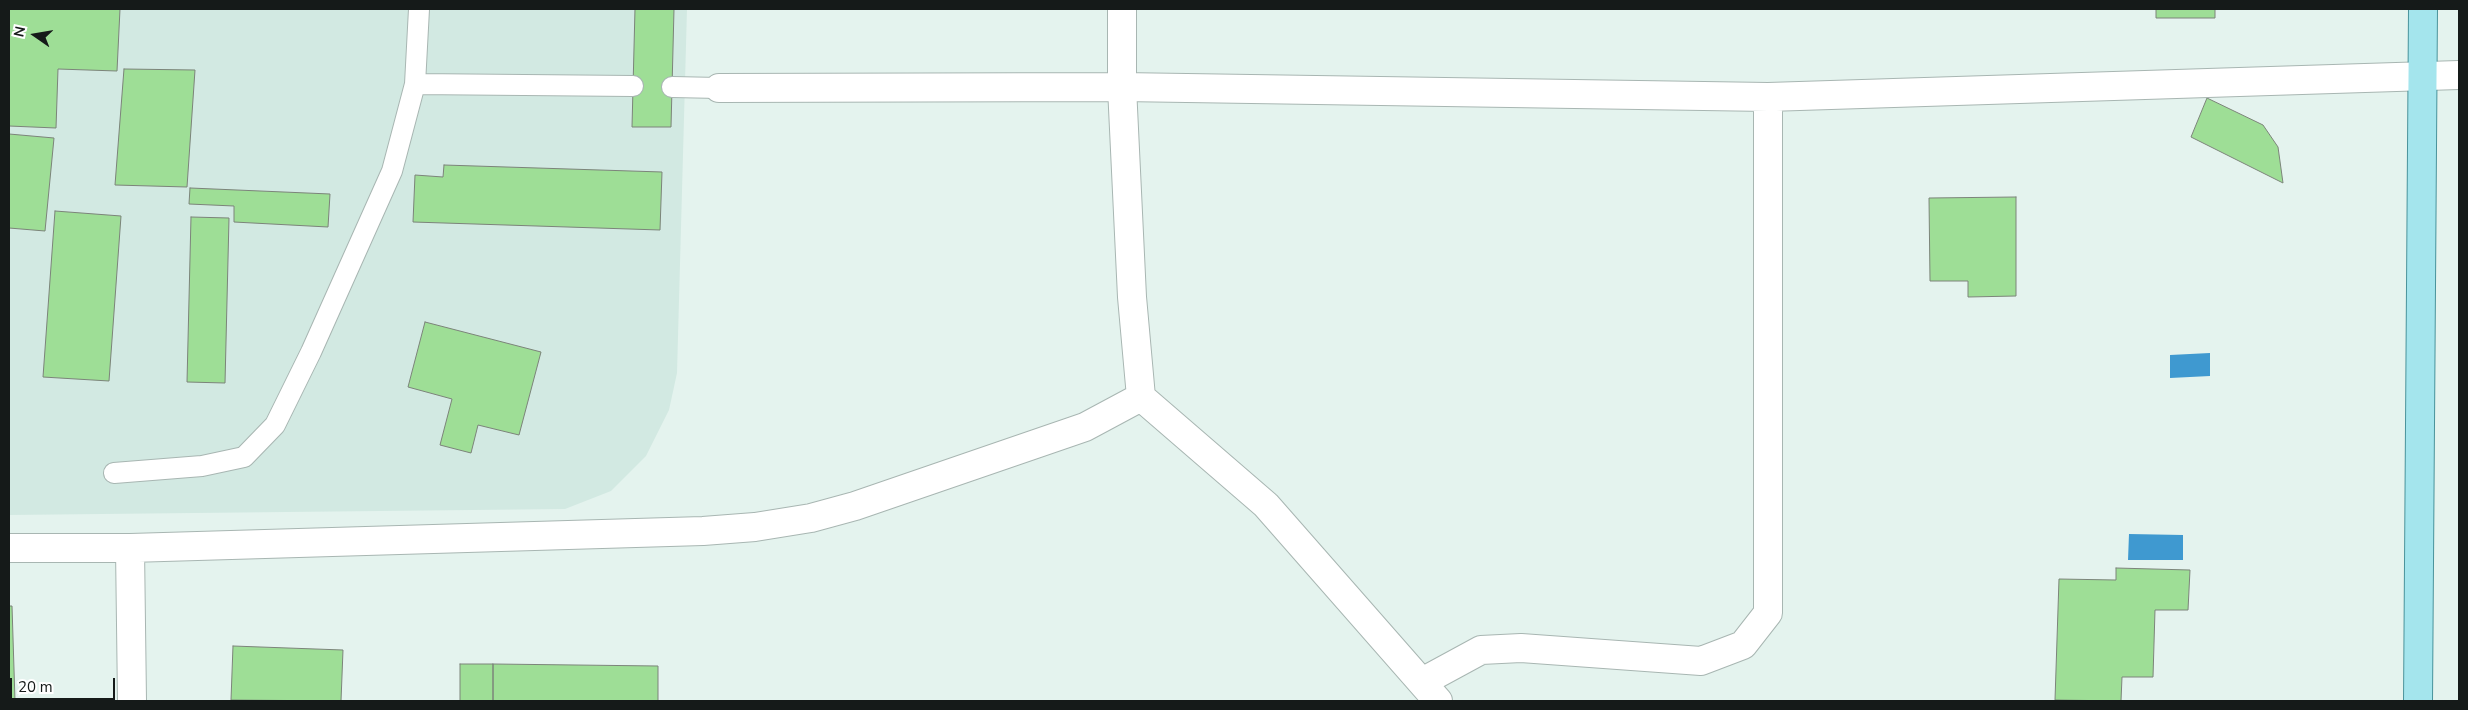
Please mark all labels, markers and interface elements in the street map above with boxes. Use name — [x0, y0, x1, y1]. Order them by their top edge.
north arrow — [10, 10, 60, 60]
text: N — [9, 24, 30, 39]
scale bar — [12, 668, 118, 700]
text: 20 m — [18, 677, 53, 697]

